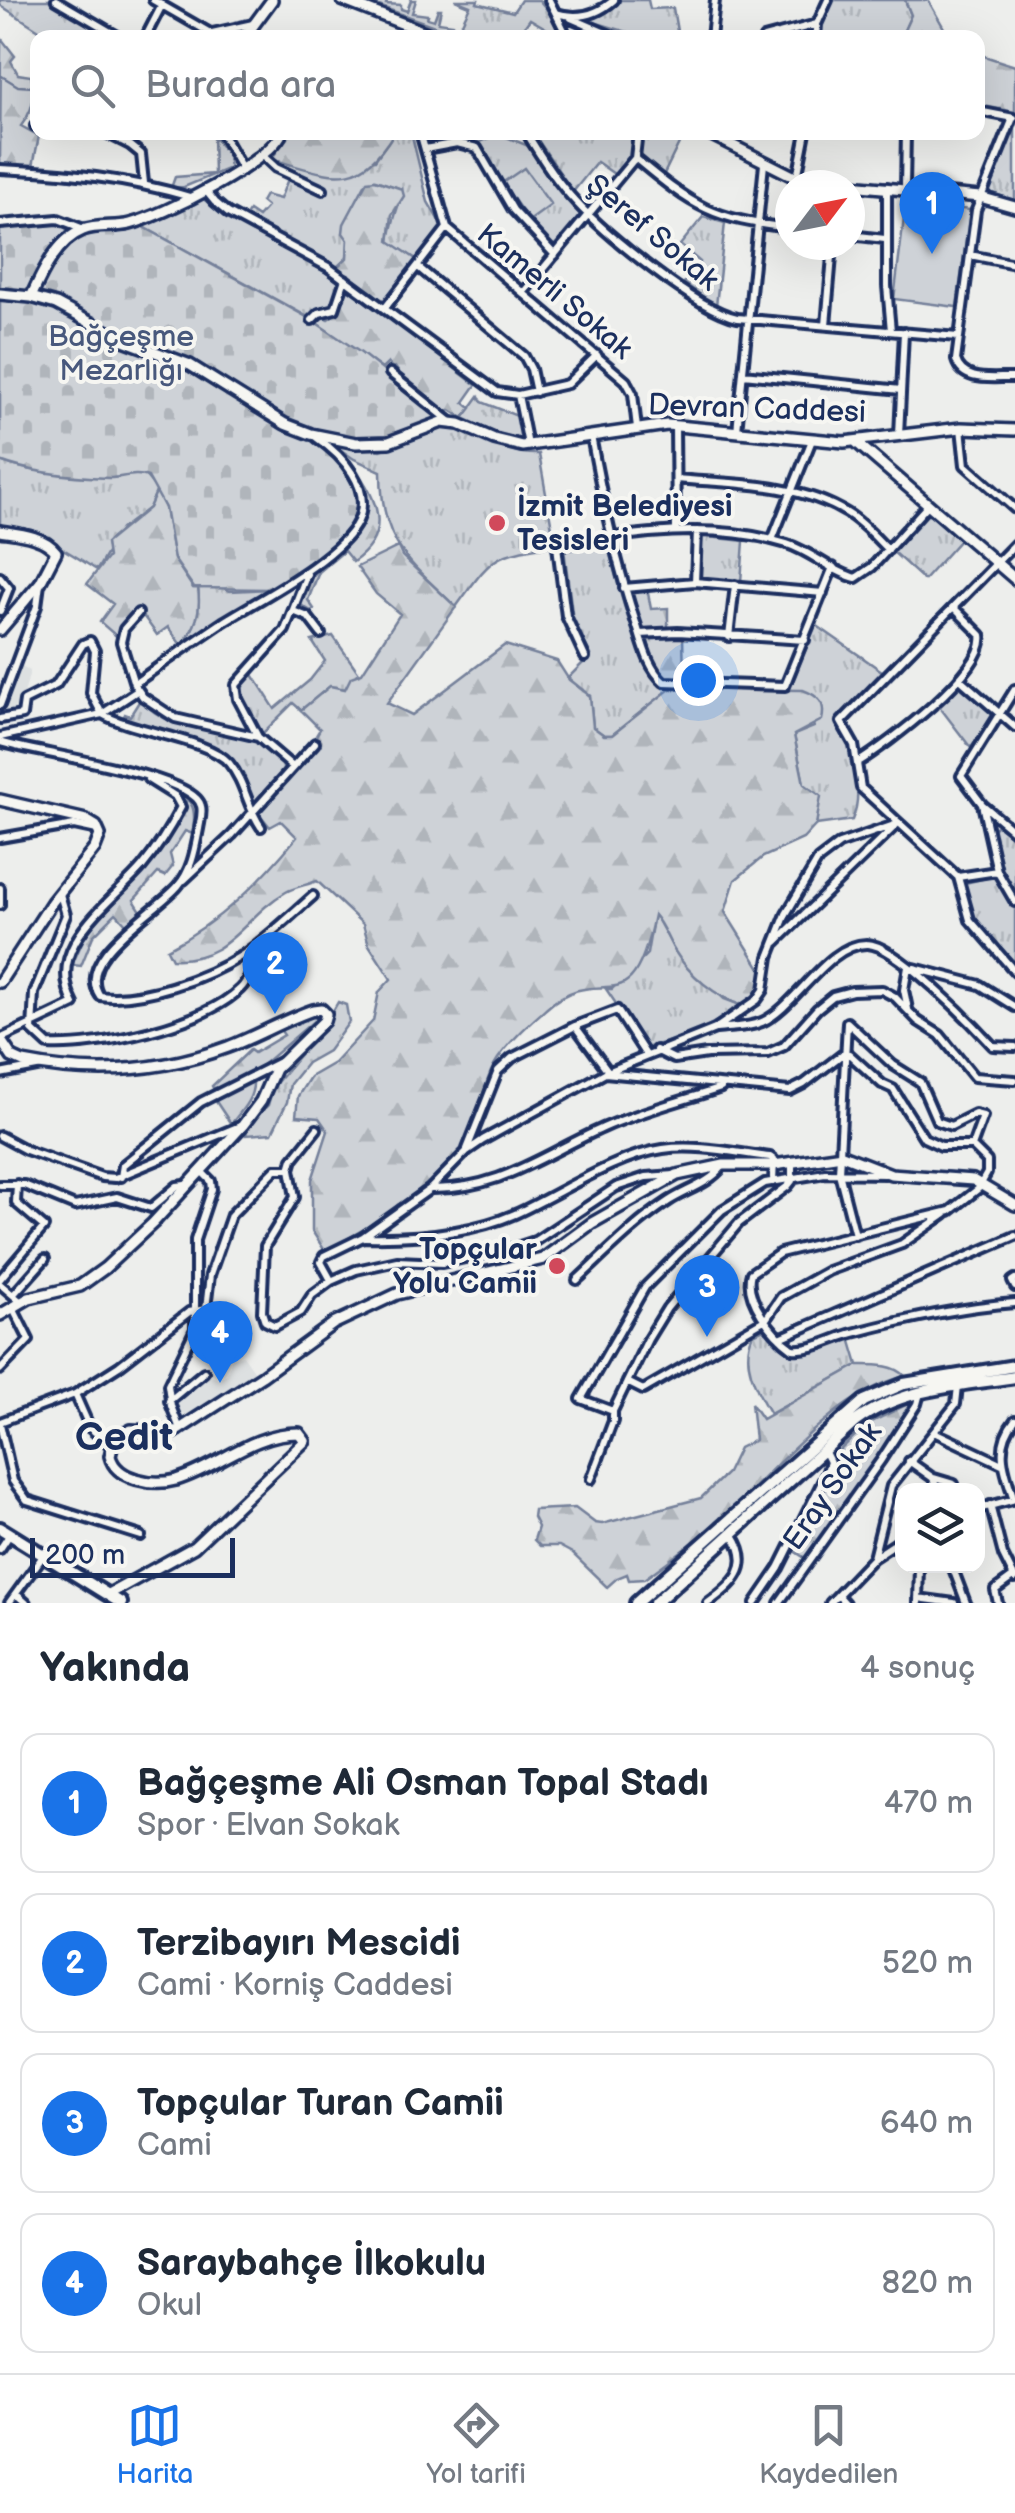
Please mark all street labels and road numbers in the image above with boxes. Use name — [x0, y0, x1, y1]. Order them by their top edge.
street label: Şeref Sokak — [579, 167, 726, 299]
street label: Kamerli Sokak — [469, 216, 640, 367]
street label: Devran Caddesi — [647, 387, 867, 431]
street label: Eray Sokak — [776, 1416, 890, 1557]

